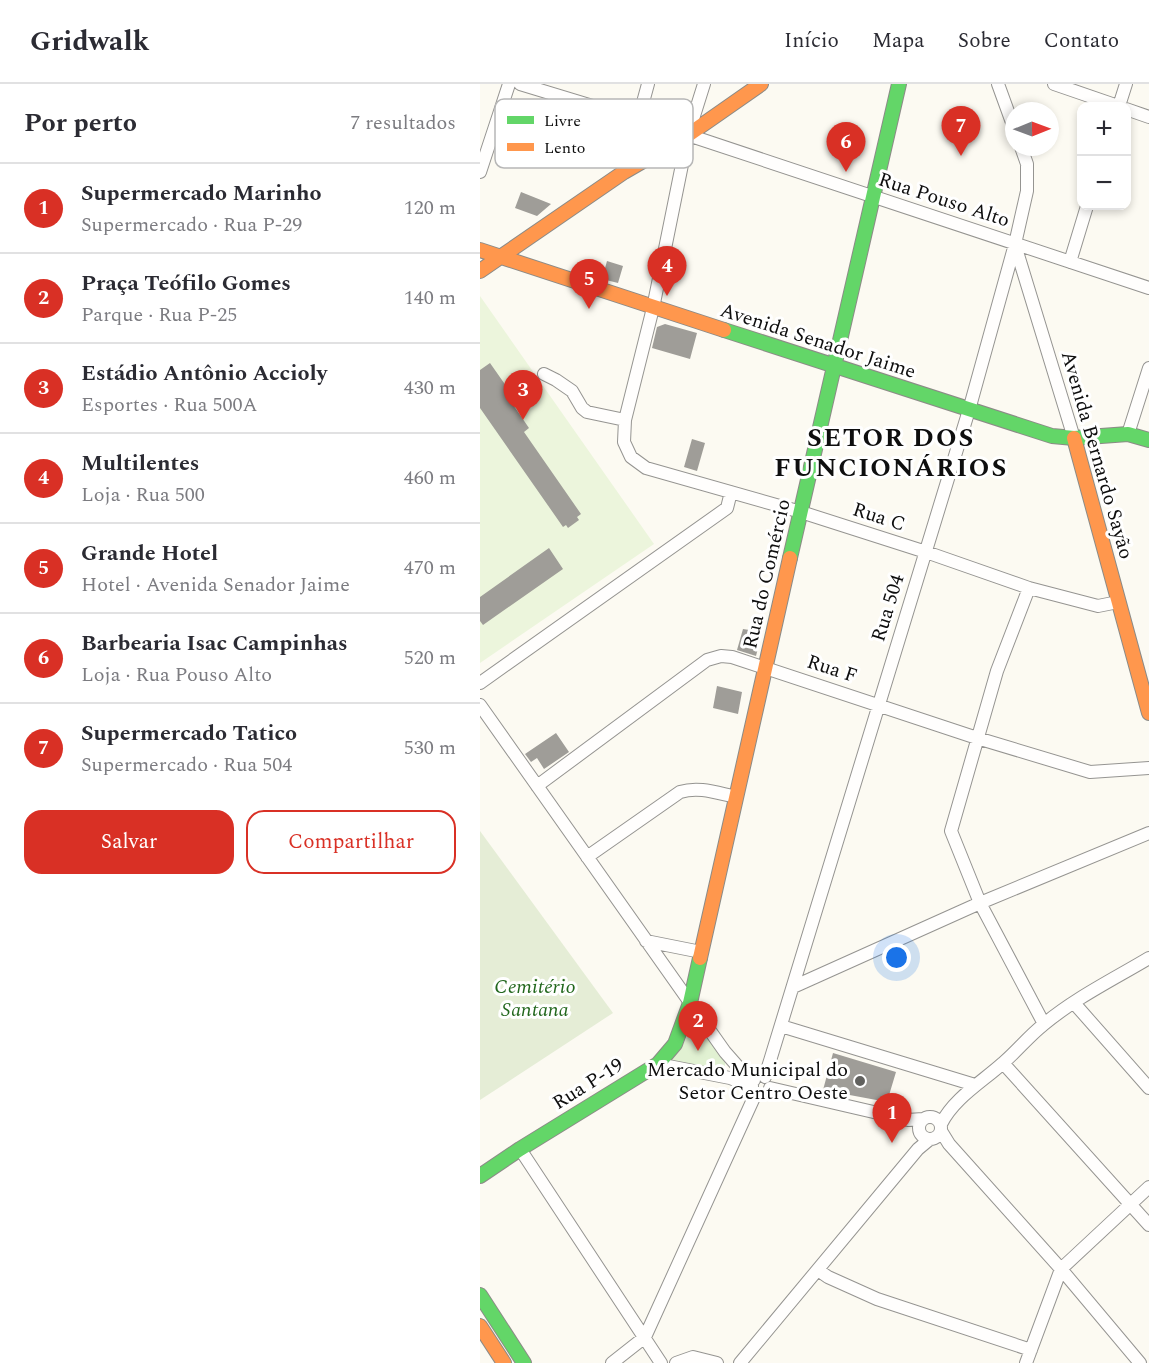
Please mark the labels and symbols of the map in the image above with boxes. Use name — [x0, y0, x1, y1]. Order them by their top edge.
legend — [495, 99, 693, 168]
north arrow — [1005, 102, 1059, 156]
pin: 7 — [942, 106, 980, 156]
text: Livre — [544, 109, 581, 133]
pin: 6 — [826, 122, 866, 172]
text: Lento — [544, 136, 585, 160]
street label: Rua Pouso Alto — [874, 165, 1014, 235]
pin: 4 — [648, 246, 687, 296]
pin: 5 — [570, 260, 608, 309]
street label: Avenida Senador Jaime — [716, 295, 920, 387]
street label: Avenida Bernardo Sayão — [1053, 347, 1141, 563]
pin: 3 — [504, 370, 543, 420]
district label: SETOR DOS FUNCIONÁRIOS — [774, 418, 1008, 488]
street label: Rua C — [849, 494, 909, 540]
street label: Rua do Comércio — [735, 496, 799, 652]
street label: Rua 504 — [864, 571, 912, 645]
street label: Rua F — [803, 647, 861, 691]
your location — [882, 943, 911, 972]
park label: Cemitério Santana — [494, 972, 576, 1025]
pin: 2 — [678, 1002, 718, 1051]
street label: Rua P-19 — [547, 1050, 629, 1118]
place label: Mercado Municipal do Setor Centro Oeste — [647, 1055, 848, 1108]
marker: Mercado Municipal do Setor Centro Oeste — [853, 1074, 867, 1088]
pin: 1 — [872, 1094, 912, 1143]

